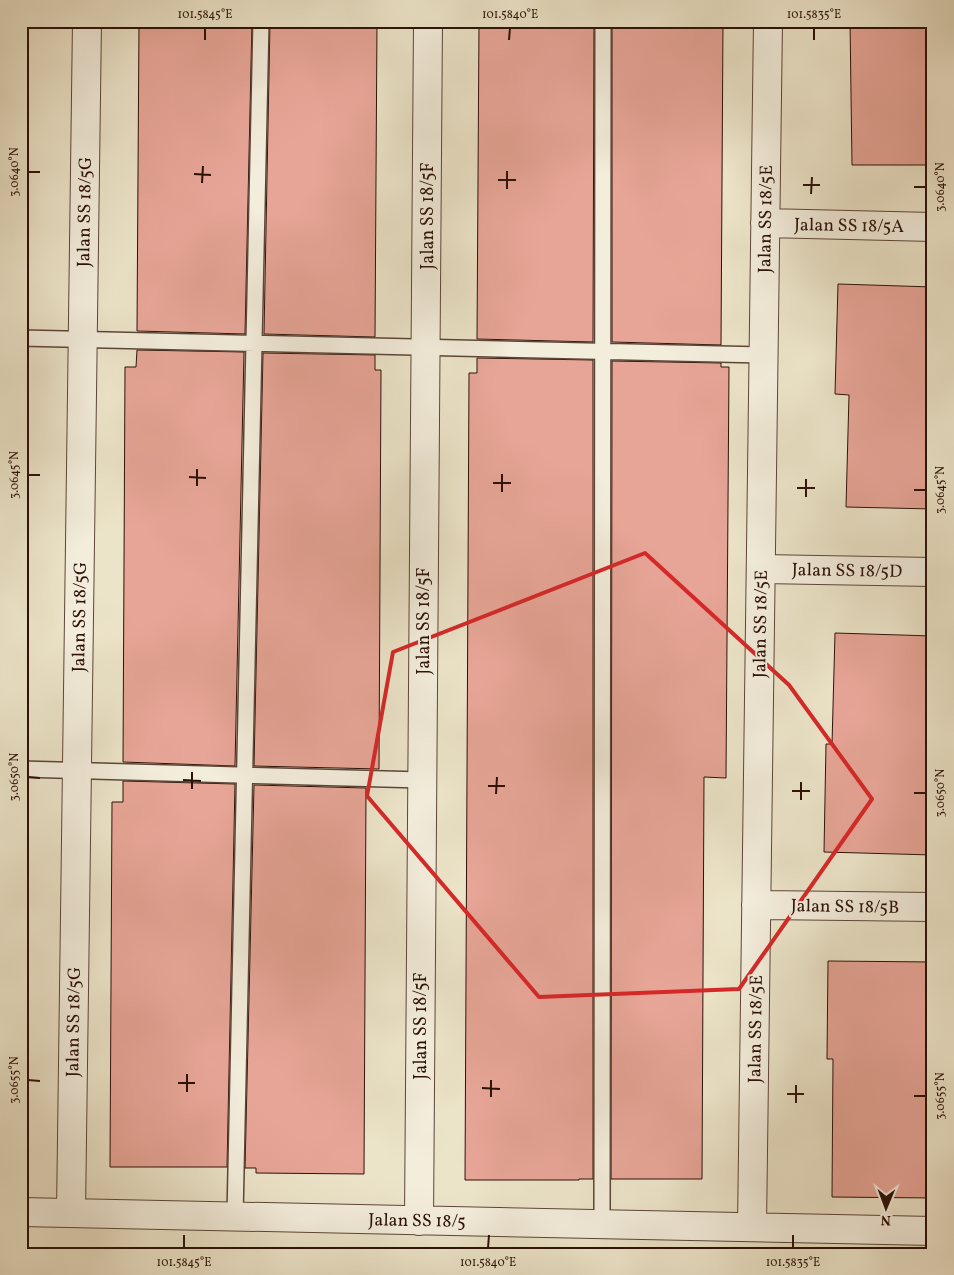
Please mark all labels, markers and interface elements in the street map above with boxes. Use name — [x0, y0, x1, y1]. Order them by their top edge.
text: 101.5845°E — [178, 7, 232, 23]
text: 101.5840°E — [482, 7, 538, 23]
text: 101.5835°E — [787, 7, 841, 23]
text: 3.0640°N — [7, 147, 23, 197]
street label: Jalan SS 18/5G — [72, 157, 99, 267]
street label: Jalan SS 18/5F — [416, 162, 441, 270]
text: 3.0640°N — [933, 162, 949, 212]
street label: Jalan SS 18/5E — [753, 165, 780, 273]
street label: Jalan SS 18/5A — [794, 213, 905, 240]
text: 3.0645°N — [7, 451, 23, 499]
text: 3.0645°N — [933, 466, 949, 514]
street label: Jalan SS 18/5D — [792, 558, 902, 585]
street label: Jalan SS 18/5G — [67, 562, 94, 672]
street label: Jalan SS 18/5F — [412, 567, 437, 675]
street label: Jalan SS 18/5E — [748, 570, 775, 678]
text: 3.0650°N — [7, 753, 23, 801]
text: 3.0650°N — [933, 769, 949, 817]
street label: Jalan SS 18/5B — [790, 894, 899, 921]
street label: Jalan SS 18/5G — [61, 967, 88, 1077]
street label: Jalan SS 18/5F — [409, 972, 434, 1080]
street label: Jalan SS 18/5E — [743, 975, 770, 1083]
text: 3.0655°N — [7, 1056, 23, 1104]
text: 3.0655°N — [933, 1072, 949, 1120]
north arrow — [862, 1182, 912, 1232]
street label: Jalan SS 18/5 — [368, 1208, 466, 1235]
text: N — [881, 1210, 891, 1229]
text: 101.5845°E — [157, 1255, 211, 1271]
text: 101.5840°E — [460, 1255, 516, 1271]
text: 101.5835°E — [766, 1255, 820, 1271]

